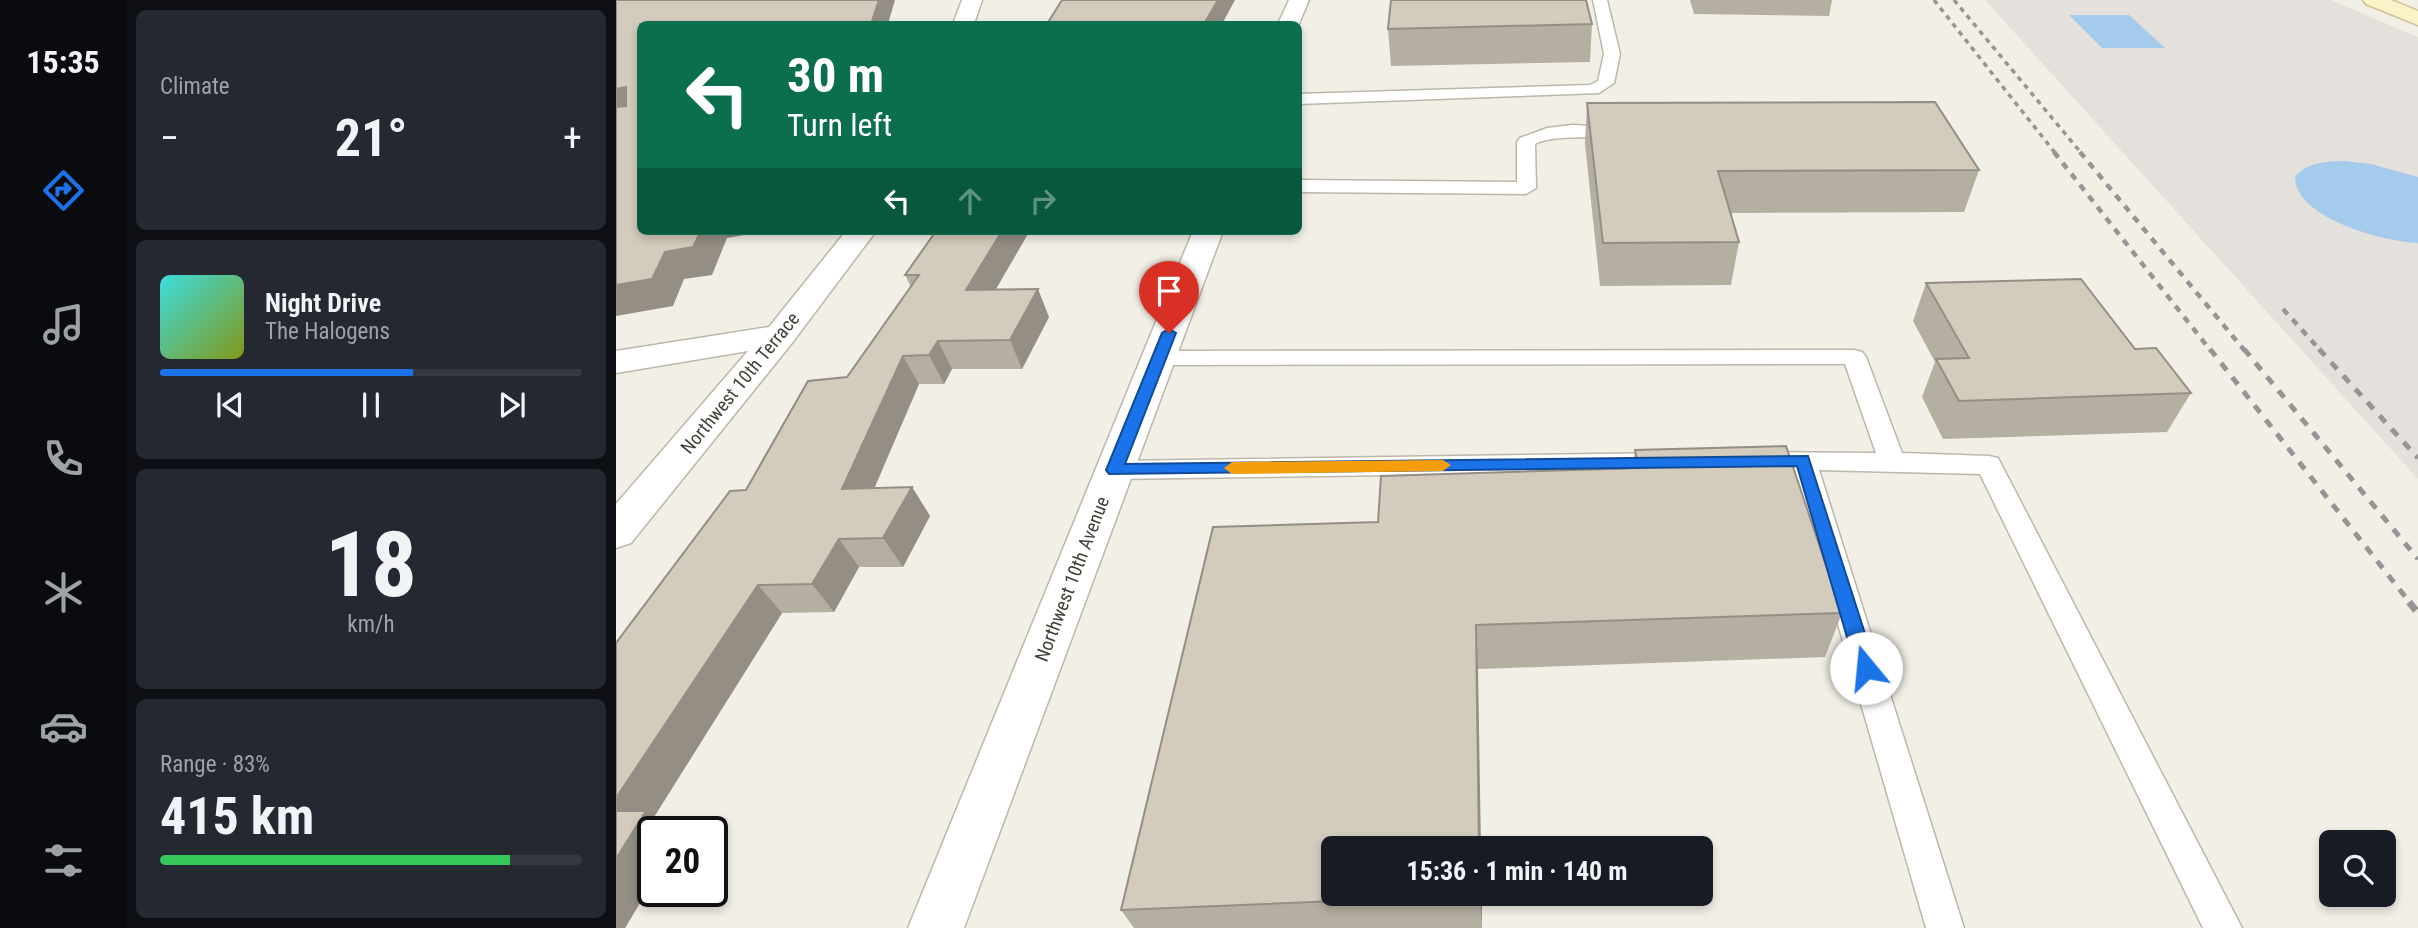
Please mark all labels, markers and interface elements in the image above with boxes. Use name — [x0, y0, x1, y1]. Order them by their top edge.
text: 15:35 — [26, 43, 100, 81]
text: 30 m — [787, 47, 884, 104]
icon: left — [672, 49, 763, 140]
text: Climate — [160, 73, 230, 100]
text: Turn left — [787, 106, 892, 144]
text: 21° — [335, 108, 407, 169]
text: − — [160, 116, 179, 160]
text: + — [563, 116, 582, 160]
icon: directions — [39, 166, 88, 215]
icon: left — [878, 182, 916, 220]
icon: ahead — [951, 182, 989, 220]
icon: right — [1024, 182, 1062, 220]
pin — [1139, 261, 1199, 333]
icon: arrive — [1150, 272, 1188, 310]
text: Night Drive — [265, 288, 381, 318]
icon: music — [39, 300, 88, 349]
street label: Northwest 10th Terrace — [676, 307, 804, 459]
text: The Halogens — [265, 318, 390, 345]
icon: previous — [211, 386, 249, 424]
icon: pause — [352, 386, 390, 424]
icon: next — [493, 386, 531, 424]
icon: phone — [39, 434, 88, 483]
street label: Northwest 10th Avenue — [1030, 493, 1114, 665]
text: 18 — [325, 512, 417, 618]
icon: climate — [39, 568, 88, 617]
text: km/h — [347, 611, 395, 638]
position arrow — [1829, 631, 1903, 705]
icon: car — [39, 702, 88, 751]
text: Range · 83% — [160, 751, 270, 778]
text: 415 km — [160, 786, 314, 847]
speed limit sign: 20 — [637, 816, 728, 907]
map controls — [2319, 830, 2396, 907]
button: search — [2319, 830, 2396, 907]
icon: filters — [39, 836, 88, 885]
text: 15:36 · 1 min · 140 m — [1407, 856, 1627, 886]

